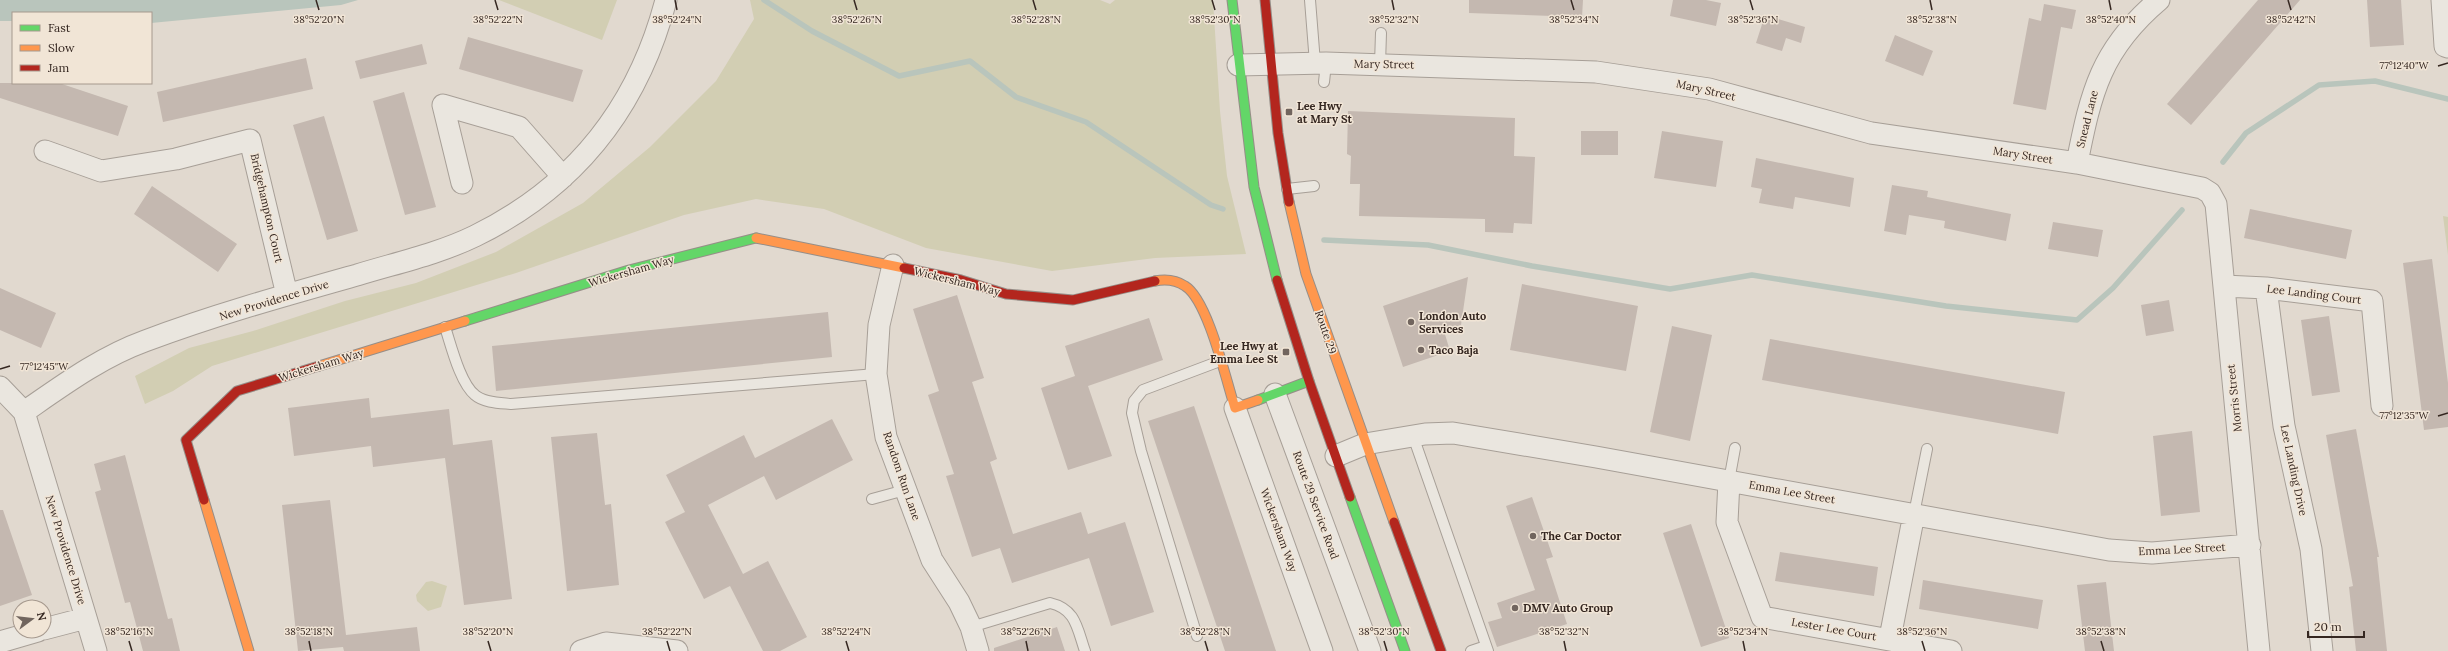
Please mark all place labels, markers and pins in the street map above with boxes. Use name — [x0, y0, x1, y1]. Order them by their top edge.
place label: Lee Hwy at Mary St — [1297, 99, 1352, 126]
marker: Lee Hwy at Mary St — [1284, 107, 1294, 117]
place label: London Auto Services — [1419, 309, 1486, 336]
marker: London Auto Services — [1406, 317, 1416, 327]
place label: Lee Hwy at Emma Lee St — [1210, 339, 1278, 366]
place label: Taco Baja — [1429, 343, 1479, 357]
marker: Taco Baja — [1416, 345, 1426, 355]
marker: Lee Hwy at Emma Lee St — [1281, 347, 1291, 357]
place label: The Car Doctor — [1541, 529, 1622, 543]
marker: The Car Doctor — [1528, 531, 1538, 541]
place label: DMV Auto Group — [1523, 601, 1613, 615]
marker: DMV Auto Group — [1510, 603, 1520, 613]

